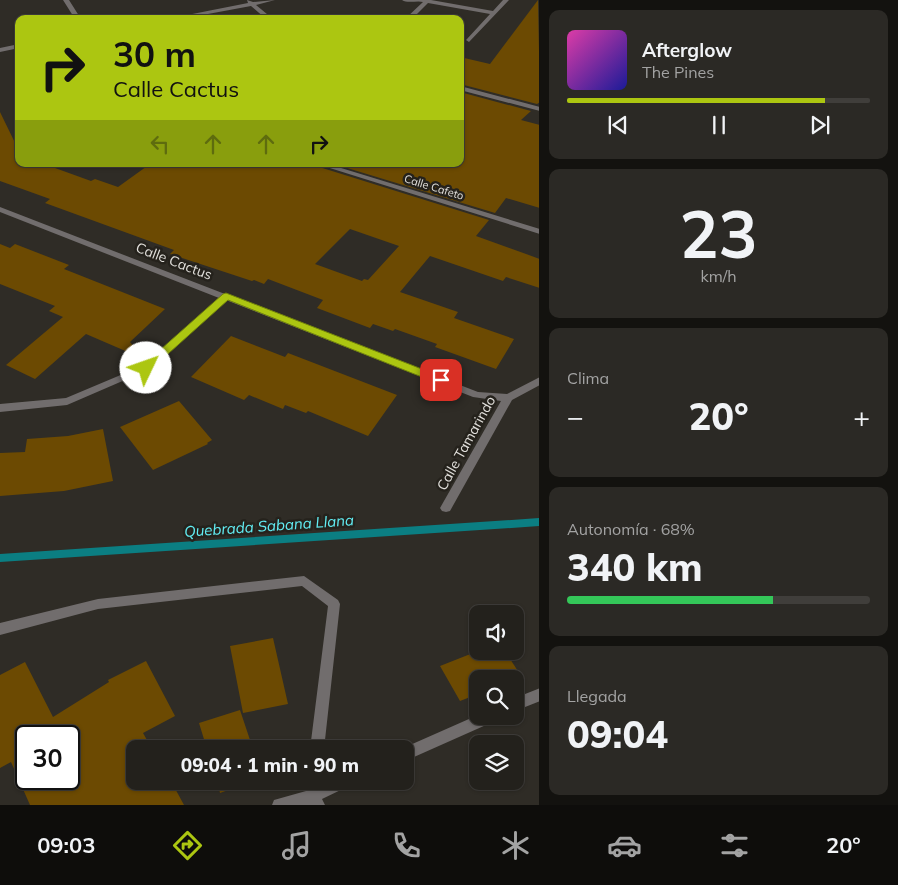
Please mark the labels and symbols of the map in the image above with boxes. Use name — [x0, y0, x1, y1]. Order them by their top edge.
street label: Calle Cafeto — [402, 171, 466, 203]
street label: Calle Cactus — [133, 238, 215, 284]
position arrow — [119, 341, 171, 393]
pin — [420, 359, 462, 401]
street label: Calle Tamarindo — [433, 393, 499, 493]
water label: Quebrada Sabana Llana — [183, 510, 355, 541]
speed limit sign: 30 — [15, 725, 80, 790]

